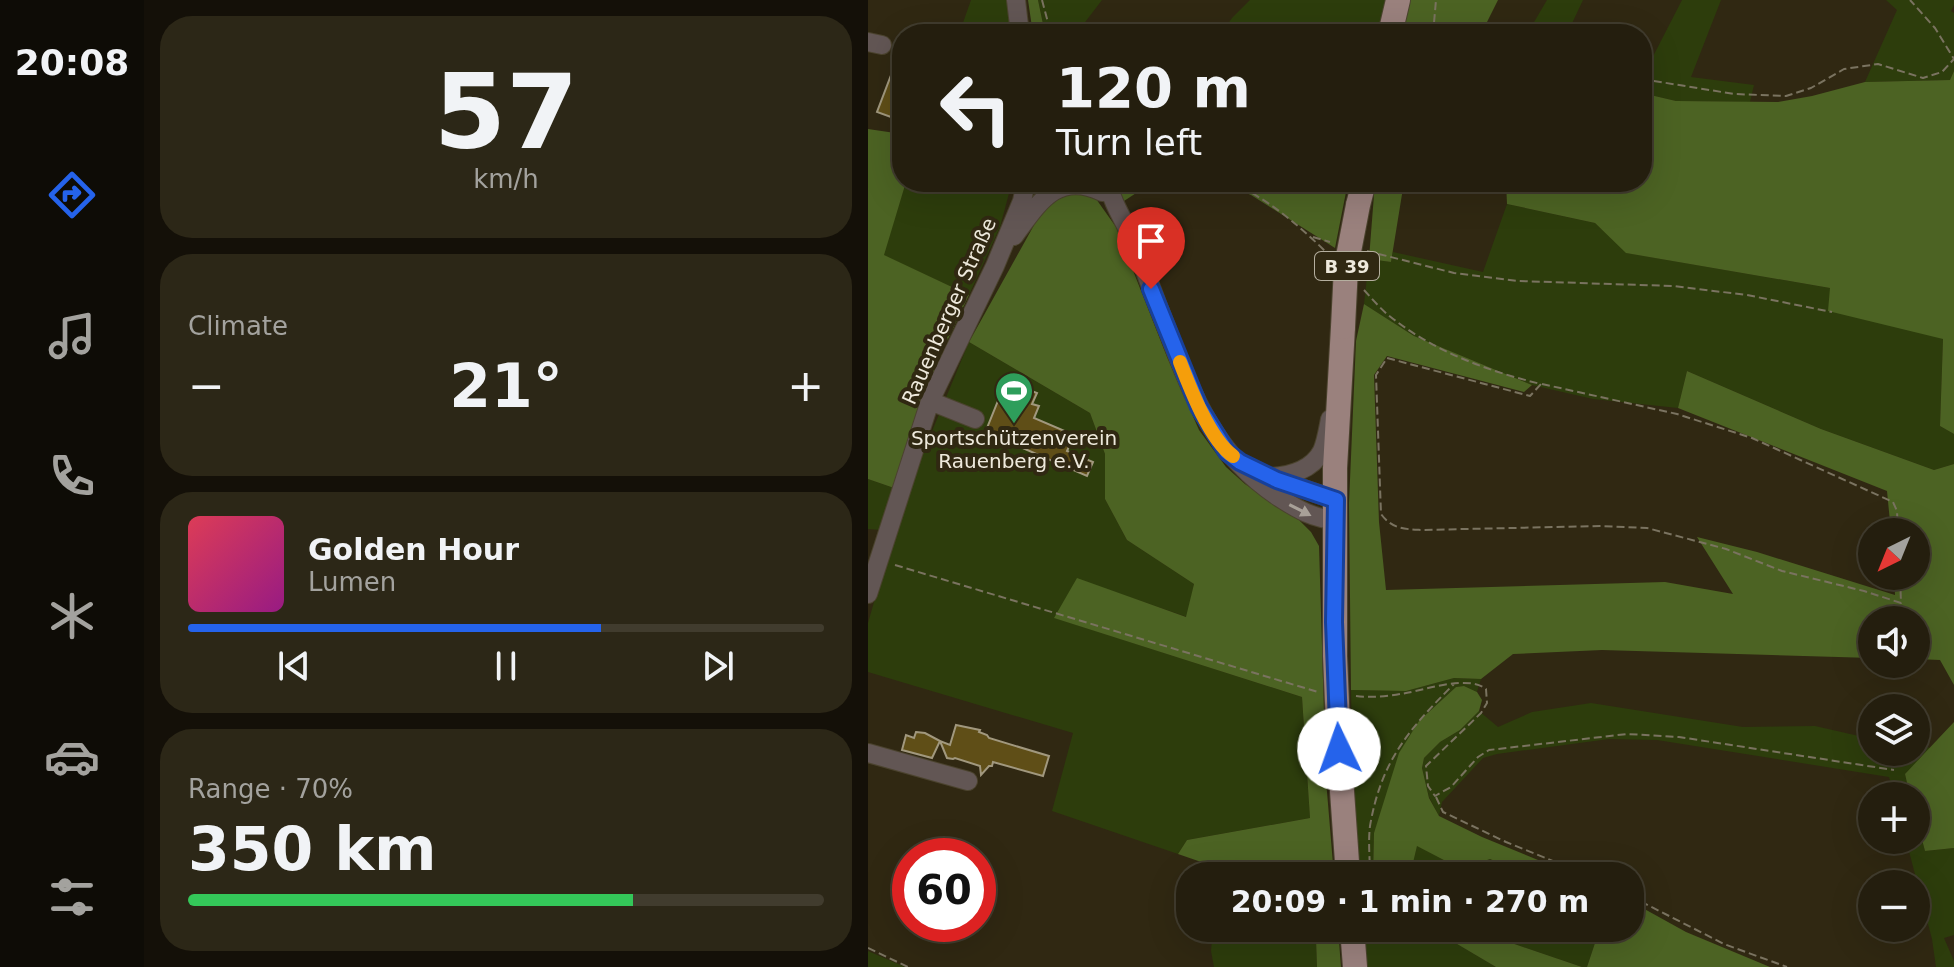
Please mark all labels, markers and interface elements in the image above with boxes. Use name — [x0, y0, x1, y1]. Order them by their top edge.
text: 20:08 — [15, 42, 129, 83]
text: 57 — [434, 51, 578, 173]
text: 120 m — [1056, 55, 1251, 120]
icon: left — [924, 56, 1028, 160]
text: Turn left — [1056, 122, 1202, 163]
text: km/h — [473, 164, 539, 194]
icon: directions — [44, 167, 100, 223]
pin — [1117, 207, 1185, 289]
street label: Rauenberger Straße — [897, 214, 1001, 408]
icon: arrive — [1129, 219, 1173, 263]
road number: B 39 — [1315, 252, 1379, 280]
icon: music — [44, 308, 100, 364]
text: Climate — [188, 311, 288, 341]
text: 21° — [449, 351, 563, 421]
text: − — [188, 360, 225, 411]
text: + — [787, 360, 824, 411]
sports icon: Sportschützenverein Rauenberg e.V. — [993, 370, 1035, 425]
place label: Sportschützenverein Rauenberg e.V. — [911, 426, 1117, 473]
icon: phone — [44, 448, 100, 504]
one-way arrow — [1289, 502, 1311, 516]
north arrow — [1858, 518, 1930, 590]
map controls — [1858, 518, 1930, 942]
text: Golden Hour — [308, 532, 519, 567]
text: Lumen — [308, 567, 396, 597]
icon: climate — [44, 588, 100, 644]
button: sound — [1858, 606, 1930, 678]
icon: previous — [272, 644, 316, 688]
icon: pause — [484, 644, 528, 688]
icon: next — [696, 644, 740, 688]
button: layers — [1858, 694, 1930, 766]
position arrow — [1297, 707, 1381, 791]
icon: car — [44, 729, 100, 785]
text: Range · 70% — [188, 774, 353, 804]
button: + — [1858, 782, 1930, 854]
text: 350 km — [188, 814, 437, 884]
speed limit sign: 60 — [892, 838, 996, 942]
icon: filters — [44, 869, 100, 925]
button: − — [1858, 870, 1930, 942]
text: 20:09 · 1 min · 270 m — [1231, 884, 1589, 919]

